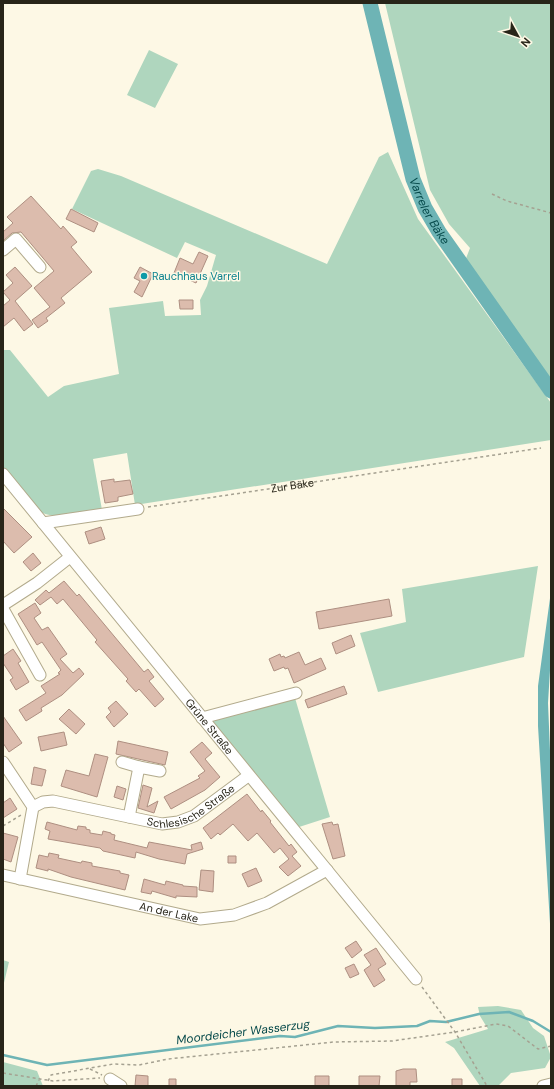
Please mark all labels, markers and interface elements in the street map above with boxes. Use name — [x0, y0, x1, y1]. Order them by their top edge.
north arrow — [498, 16, 538, 56]
text: N — [518, 35, 534, 50]
water label: Varreler Bäke — [405, 175, 453, 248]
place label: Rauchhaus Varrel — [152, 269, 240, 283]
marker: Rauchhaus Varrel — [139, 271, 149, 281]
street label: Zur Bäke — [270, 475, 315, 495]
street label: Grüne Straße — [182, 695, 236, 757]
street label: Schlesische Straße — [146, 781, 237, 831]
street label: An der Lake — [138, 899, 200, 925]
water label: Moordeicher Wasserzug — [175, 1016, 311, 1048]

